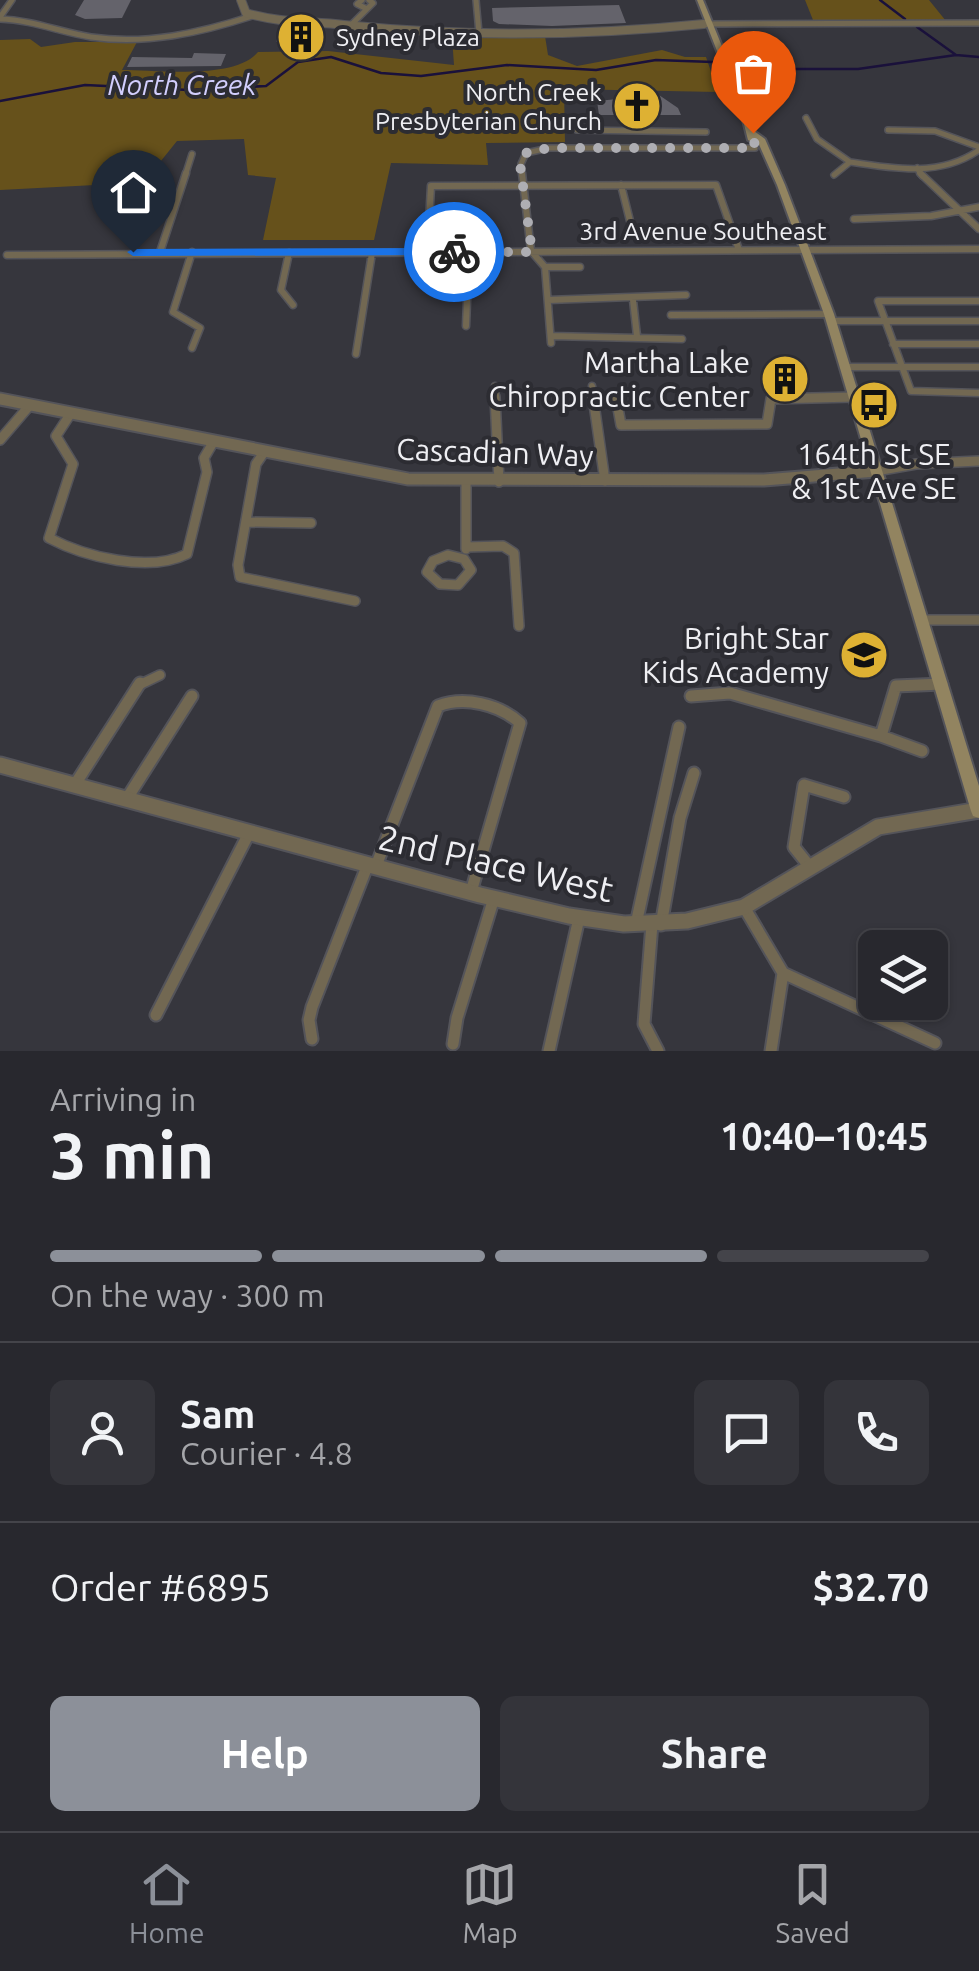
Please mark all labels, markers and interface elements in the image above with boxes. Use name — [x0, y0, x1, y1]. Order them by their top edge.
building icon: Sydney Plaza — [275, 11, 327, 63]
place label: Sydney Plaza — [336, 23, 480, 51]
pin — [711, 31, 796, 134]
icon: bag — [726, 46, 781, 101]
water label: North Creek — [108, 69, 257, 100]
place label: North Creek Presbyterian Church — [375, 78, 602, 135]
church icon: North Creek Presbyterian Church — [611, 80, 663, 132]
pin — [91, 150, 176, 253]
icon: home — [106, 165, 161, 220]
courier — [404, 202, 504, 302]
street label: 3rd Avenue Southeast — [579, 217, 827, 245]
icon: bike — [427, 225, 482, 280]
place label: Martha Lake Chiropractic Center — [488, 345, 751, 413]
building icon: Martha Lake Chiropractic Center — [759, 353, 811, 405]
bus stop icon: 164th St SE & 1st Ave SE — [848, 379, 900, 431]
street label: Cascadian Way — [396, 432, 594, 472]
place label: 164th St SE & 1st Ave SE — [792, 437, 956, 505]
place label: Bright Star Kids Academy — [642, 621, 830, 689]
school or university icon: Bright Star Kids Academy — [838, 629, 890, 681]
street label: 2nd Place West — [375, 817, 618, 910]
map controls — [858, 930, 948, 1020]
button: layers — [858, 930, 948, 1020]
text: Arriving in — [50, 1081, 196, 1117]
text: 10:40–10:45 — [720, 1115, 929, 1157]
text: 3 min — [50, 1118, 214, 1191]
text: On the way · 300 m — [50, 1277, 325, 1313]
button: person — [50, 1380, 155, 1485]
button: chat — [694, 1380, 799, 1485]
button: phone — [824, 1380, 929, 1485]
text: Sam — [180, 1393, 255, 1435]
text: Courier · 4.8 — [180, 1435, 353, 1471]
text: Order #6895 — [50, 1566, 271, 1608]
text: $32.70 — [812, 1566, 929, 1608]
button: Help — [50, 1696, 480, 1811]
button: Share — [500, 1696, 929, 1811]
tab: Home — [129, 1857, 205, 1948]
tab: Map — [462, 1857, 518, 1948]
tab: Saved — [775, 1857, 850, 1948]

